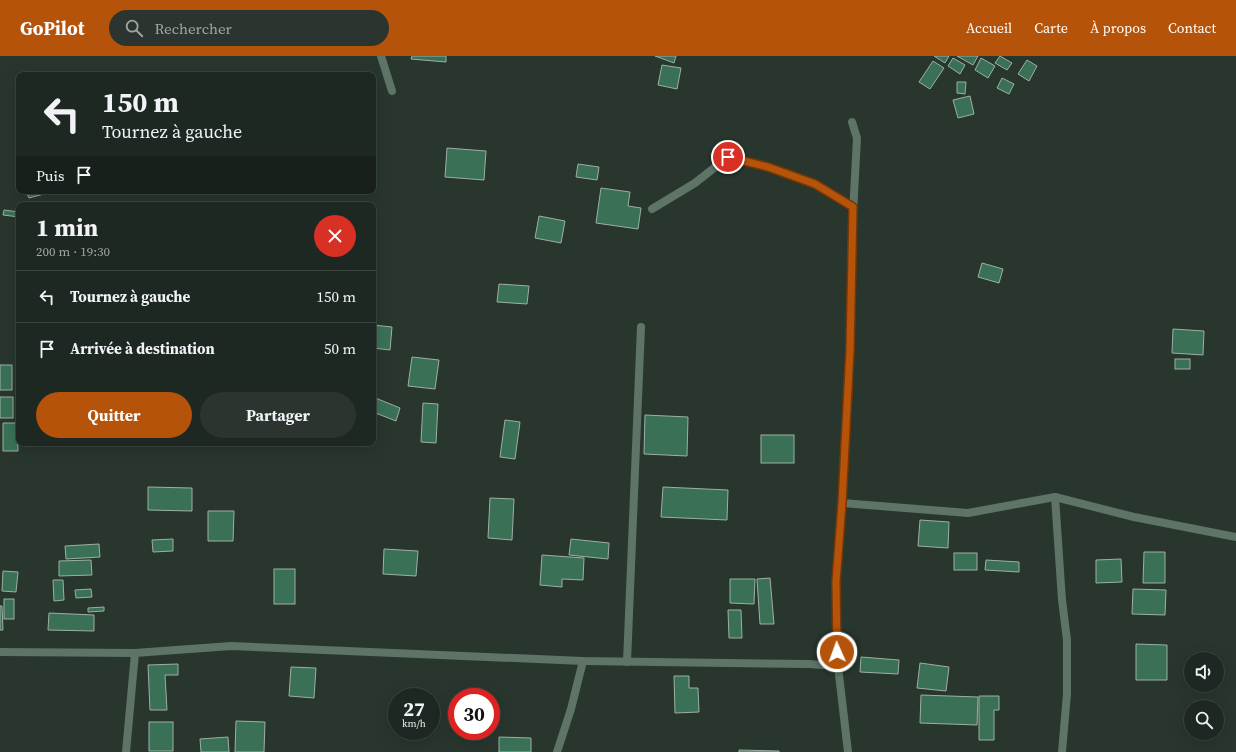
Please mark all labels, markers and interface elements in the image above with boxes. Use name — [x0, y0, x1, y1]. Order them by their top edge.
search box — [109, 10, 389, 46]
text: GoPilot — [20, 15, 85, 41]
icon: search — [123, 17, 145, 39]
text: Rechercher — [155, 18, 232, 39]
text: Accueil — [966, 18, 1012, 38]
text: Carte — [1034, 18, 1068, 38]
text: À propos — [1090, 18, 1146, 38]
text: Contact — [1168, 18, 1216, 38]
text: 150 m — [102, 83, 179, 121]
icon: left — [36, 88, 88, 140]
text: Tournez à gauche — [102, 119, 242, 144]
pin — [711, 140, 745, 174]
icon: arrive — [717, 146, 739, 168]
icon: arrive — [73, 164, 95, 186]
text: Puis — [36, 165, 65, 186]
text: 1 min — [36, 211, 98, 244]
button: close — [314, 215, 356, 257]
text: 200 m · 19:30 — [36, 243, 110, 260]
icon: left — [36, 286, 58, 308]
text: Tournez à gauche — [70, 286, 190, 307]
text: 150 m — [316, 286, 356, 307]
icon: arrive — [36, 338, 58, 360]
text: Arrivée à destination — [70, 338, 215, 359]
text: 50 m — [324, 338, 356, 359]
button: Quitter — [36, 392, 192, 438]
button: Partager — [200, 392, 356, 438]
position arrow — [816, 631, 858, 673]
map controls — [1184, 652, 1224, 740]
button: sound — [1184, 652, 1224, 692]
speed limit sign: 30 — [448, 688, 500, 740]
text: 27 — [403, 695, 425, 723]
button: search — [1184, 700, 1224, 740]
text: km/h — [402, 717, 426, 730]

